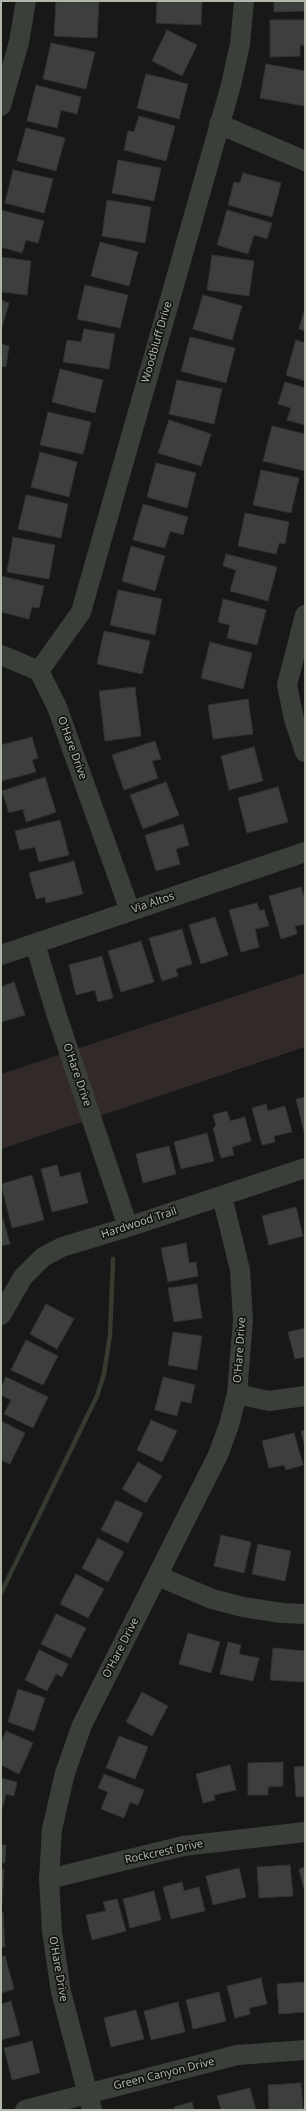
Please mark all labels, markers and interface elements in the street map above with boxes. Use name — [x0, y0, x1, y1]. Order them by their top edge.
street label: Woodbluff Drive — [139, 300, 175, 384]
street label: O'Hare Drive — [55, 715, 89, 781]
street label: Via Altos — [130, 890, 176, 916]
street label: O'Hare Drive — [60, 1042, 94, 1108]
street label: Hardwood Trail — [100, 1205, 178, 1241]
street label: O'Hare Drive — [231, 1317, 249, 1383]
street label: O'Hare Drive — [100, 1616, 142, 1680]
street label: Rockcrest Drive — [124, 1837, 204, 1867]
street label: O'Hare Drive — [46, 1935, 70, 2003]
street label: Green Canyon Drive — [112, 2055, 216, 2093]

